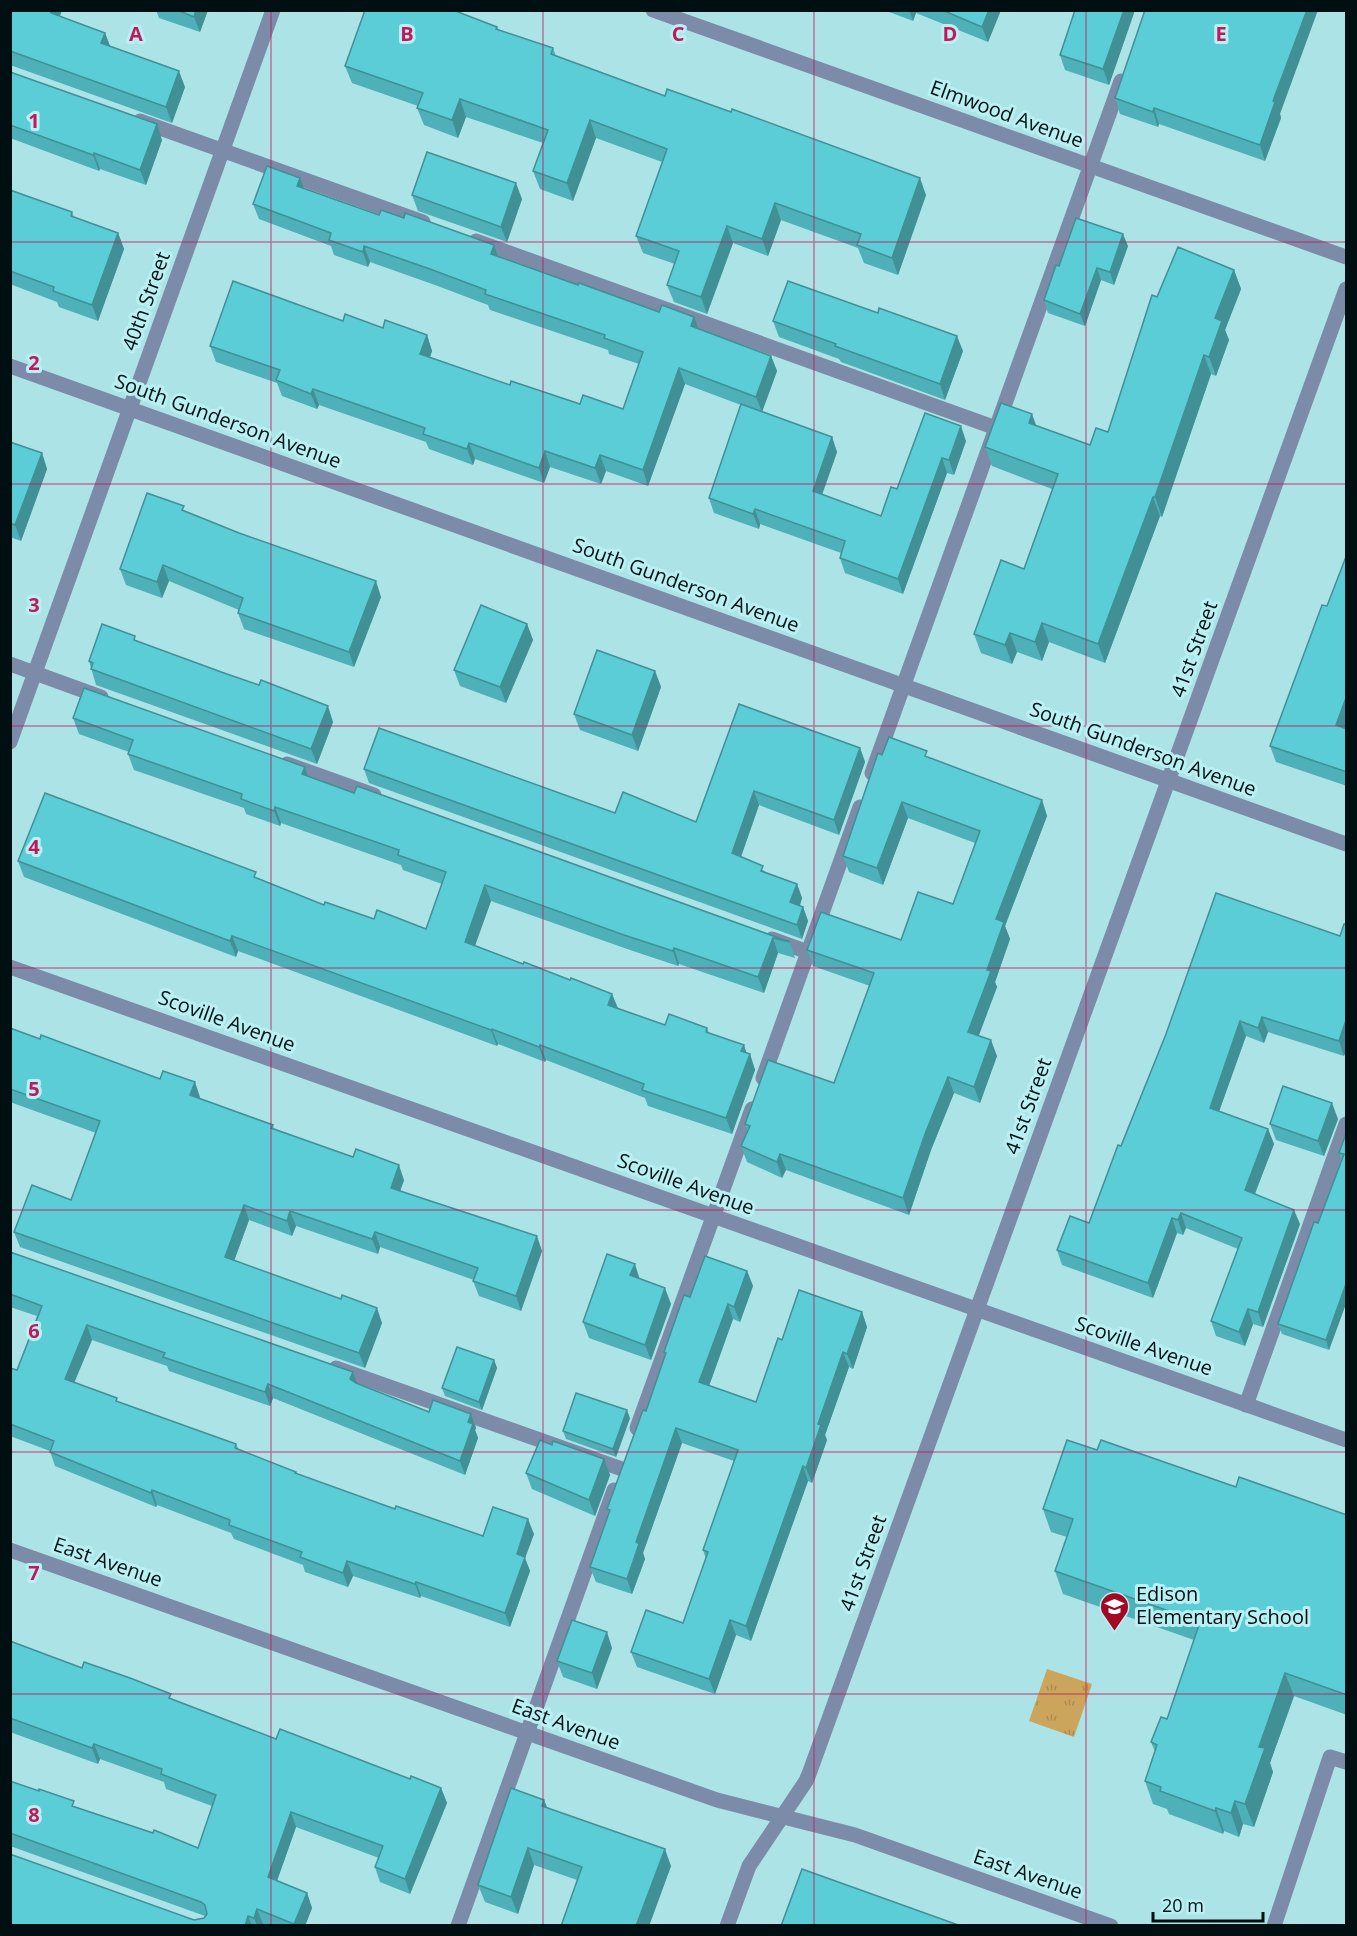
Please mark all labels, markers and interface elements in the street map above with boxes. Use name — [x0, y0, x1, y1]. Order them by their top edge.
text: A — [129, 20, 143, 47]
text: B — [400, 20, 414, 47]
text: C — [672, 20, 685, 47]
text: D — [943, 20, 957, 47]
text: E — [1215, 20, 1227, 47]
street label: Elmwood Avenue — [927, 73, 1088, 154]
text: 1 — [28, 107, 40, 134]
street label: 40th Street — [115, 248, 176, 354]
text: 2 — [28, 349, 40, 376]
street label: South Gunderson Avenue — [111, 367, 345, 474]
street label: South Gunderson Avenue — [569, 531, 803, 638]
text: 3 — [28, 591, 40, 618]
street label: 41st Street — [1164, 597, 1223, 701]
street label: South Gunderson Avenue — [1026, 695, 1260, 802]
text: 4 — [28, 833, 40, 860]
street label: Scoville Avenue — [155, 983, 299, 1058]
street label: 41st Street — [998, 1054, 1057, 1158]
text: 5 — [28, 1075, 40, 1102]
street label: Scoville Avenue — [614, 1146, 758, 1221]
street label: Scoville Avenue — [1072, 1309, 1217, 1382]
text: 6 — [28, 1317, 40, 1344]
street label: 41st Street — [833, 1511, 892, 1615]
street label: East Avenue — [50, 1530, 166, 1593]
text: 7 — [28, 1559, 40, 1586]
place label: Edison Elementary School — [1136, 1580, 1309, 1630]
school or university icon: Edison Elementary School — [1099, 1590, 1131, 1632]
street label: East Avenue — [508, 1691, 624, 1756]
text: 8 — [28, 1801, 40, 1828]
street label: East Avenue — [970, 1842, 1086, 1905]
scale bar — [1153, 1885, 1262, 1923]
text: 20 m — [1162, 1893, 1204, 1917]

